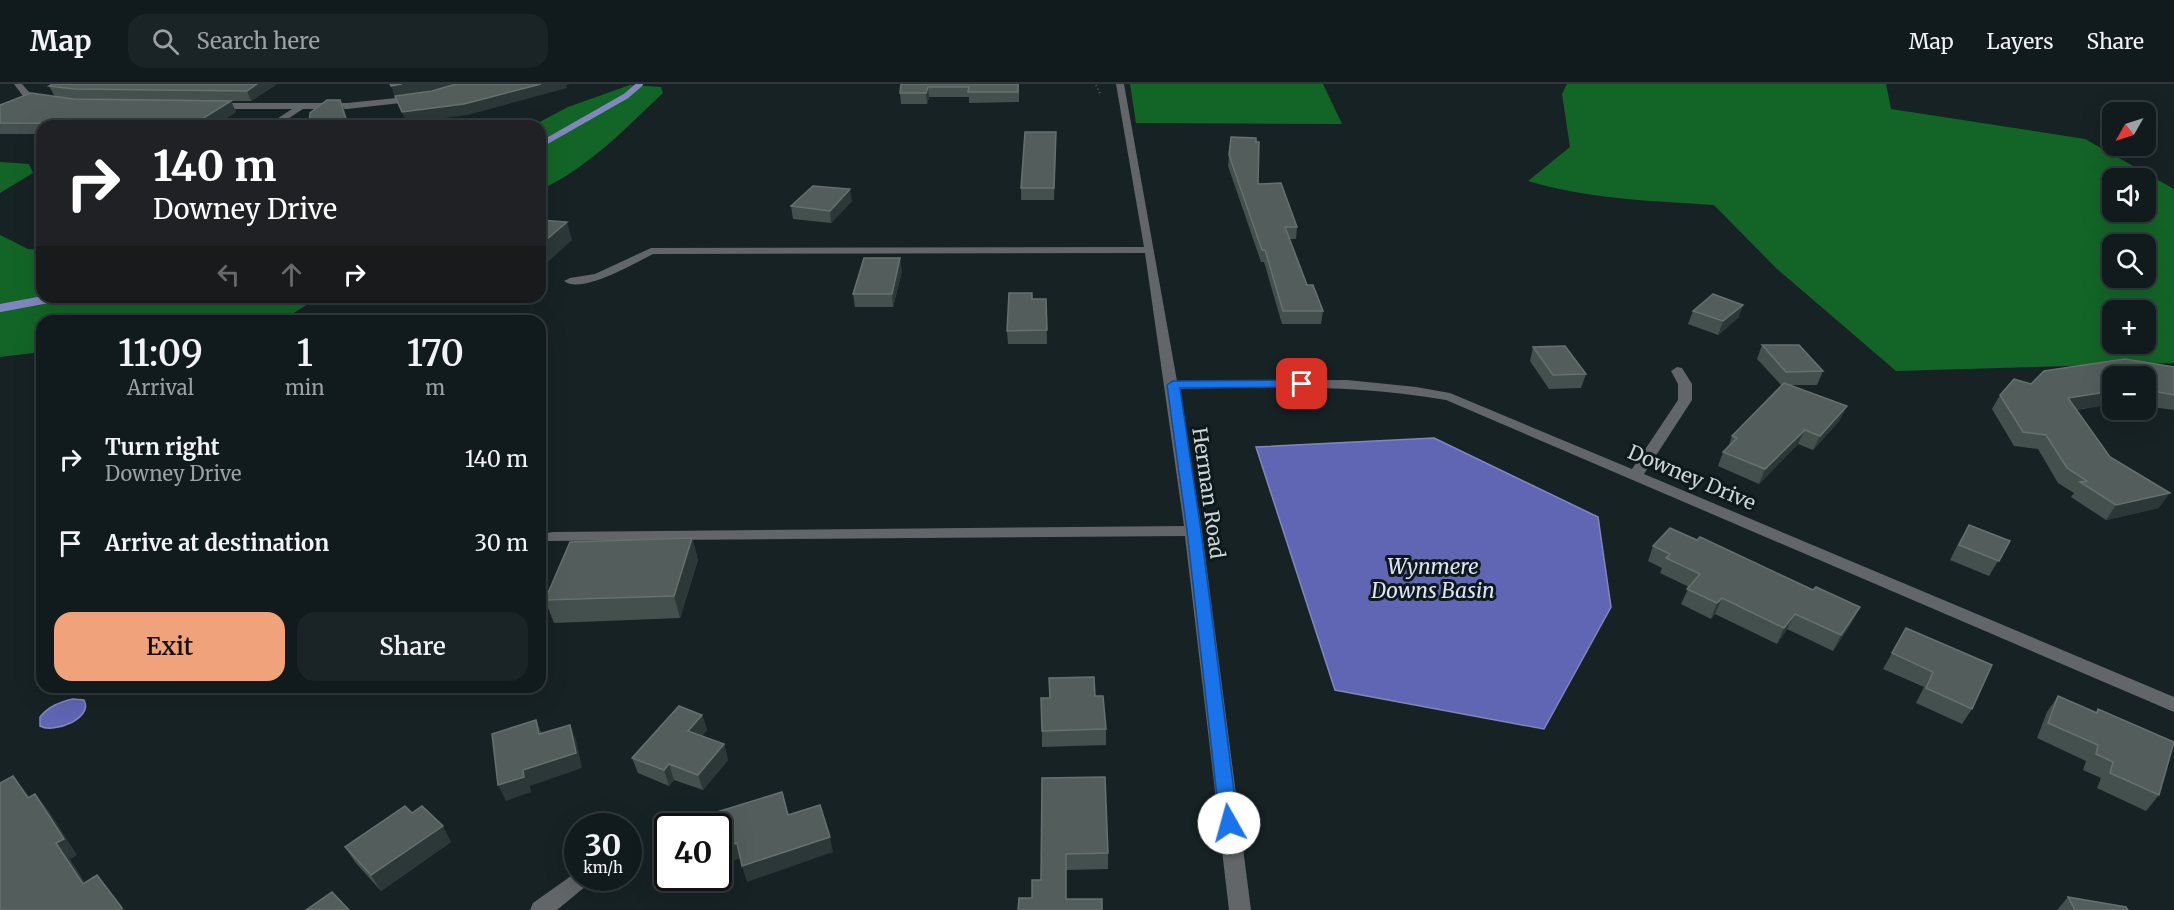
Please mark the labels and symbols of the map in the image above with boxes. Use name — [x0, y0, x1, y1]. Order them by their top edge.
north arrow — [2102, 102, 2156, 156]
pin — [1276, 358, 1327, 409]
street label: Herman Road — [1187, 426, 1231, 560]
street label: Downey Drive — [1624, 439, 1760, 515]
water label: Wynmere Downs Basin — [1370, 553, 1495, 604]
position arrow — [1197, 791, 1261, 855]
speed limit sign: 40 — [654, 813, 732, 891]

